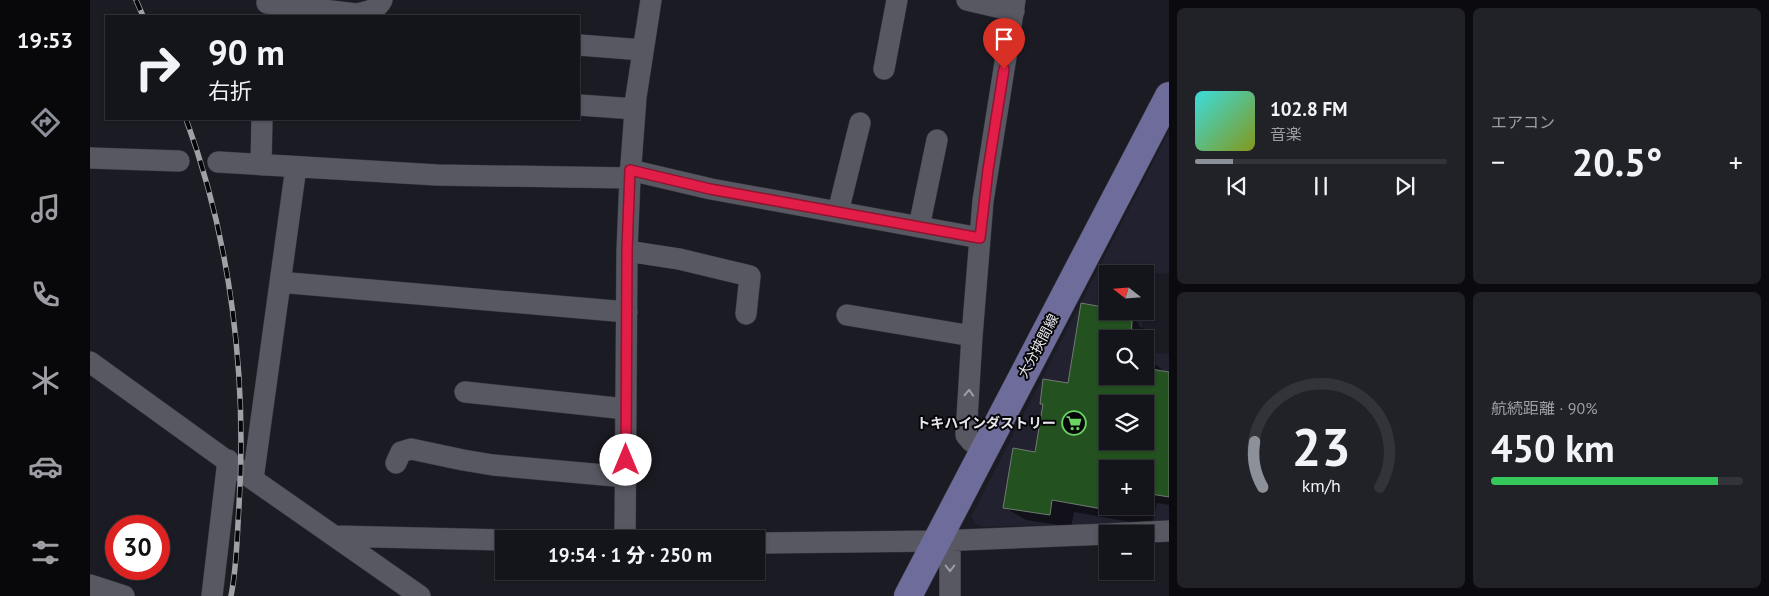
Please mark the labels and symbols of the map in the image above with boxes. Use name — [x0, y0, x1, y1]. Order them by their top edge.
pin — [983, 18, 1025, 69]
north arrow — [1099, 265, 1154, 320]
street label: 大分挾間線 — [1014, 311, 1062, 381]
one-way arrow — [963, 388, 974, 396]
supermarket icon: トキハインダストリー — [1061, 410, 1087, 436]
place label: トキハインダストリー — [916, 414, 1056, 432]
position arrow — [599, 433, 651, 485]
speed limit sign: 30 — [105, 515, 170, 580]
one-way arrow — [945, 564, 955, 572]

